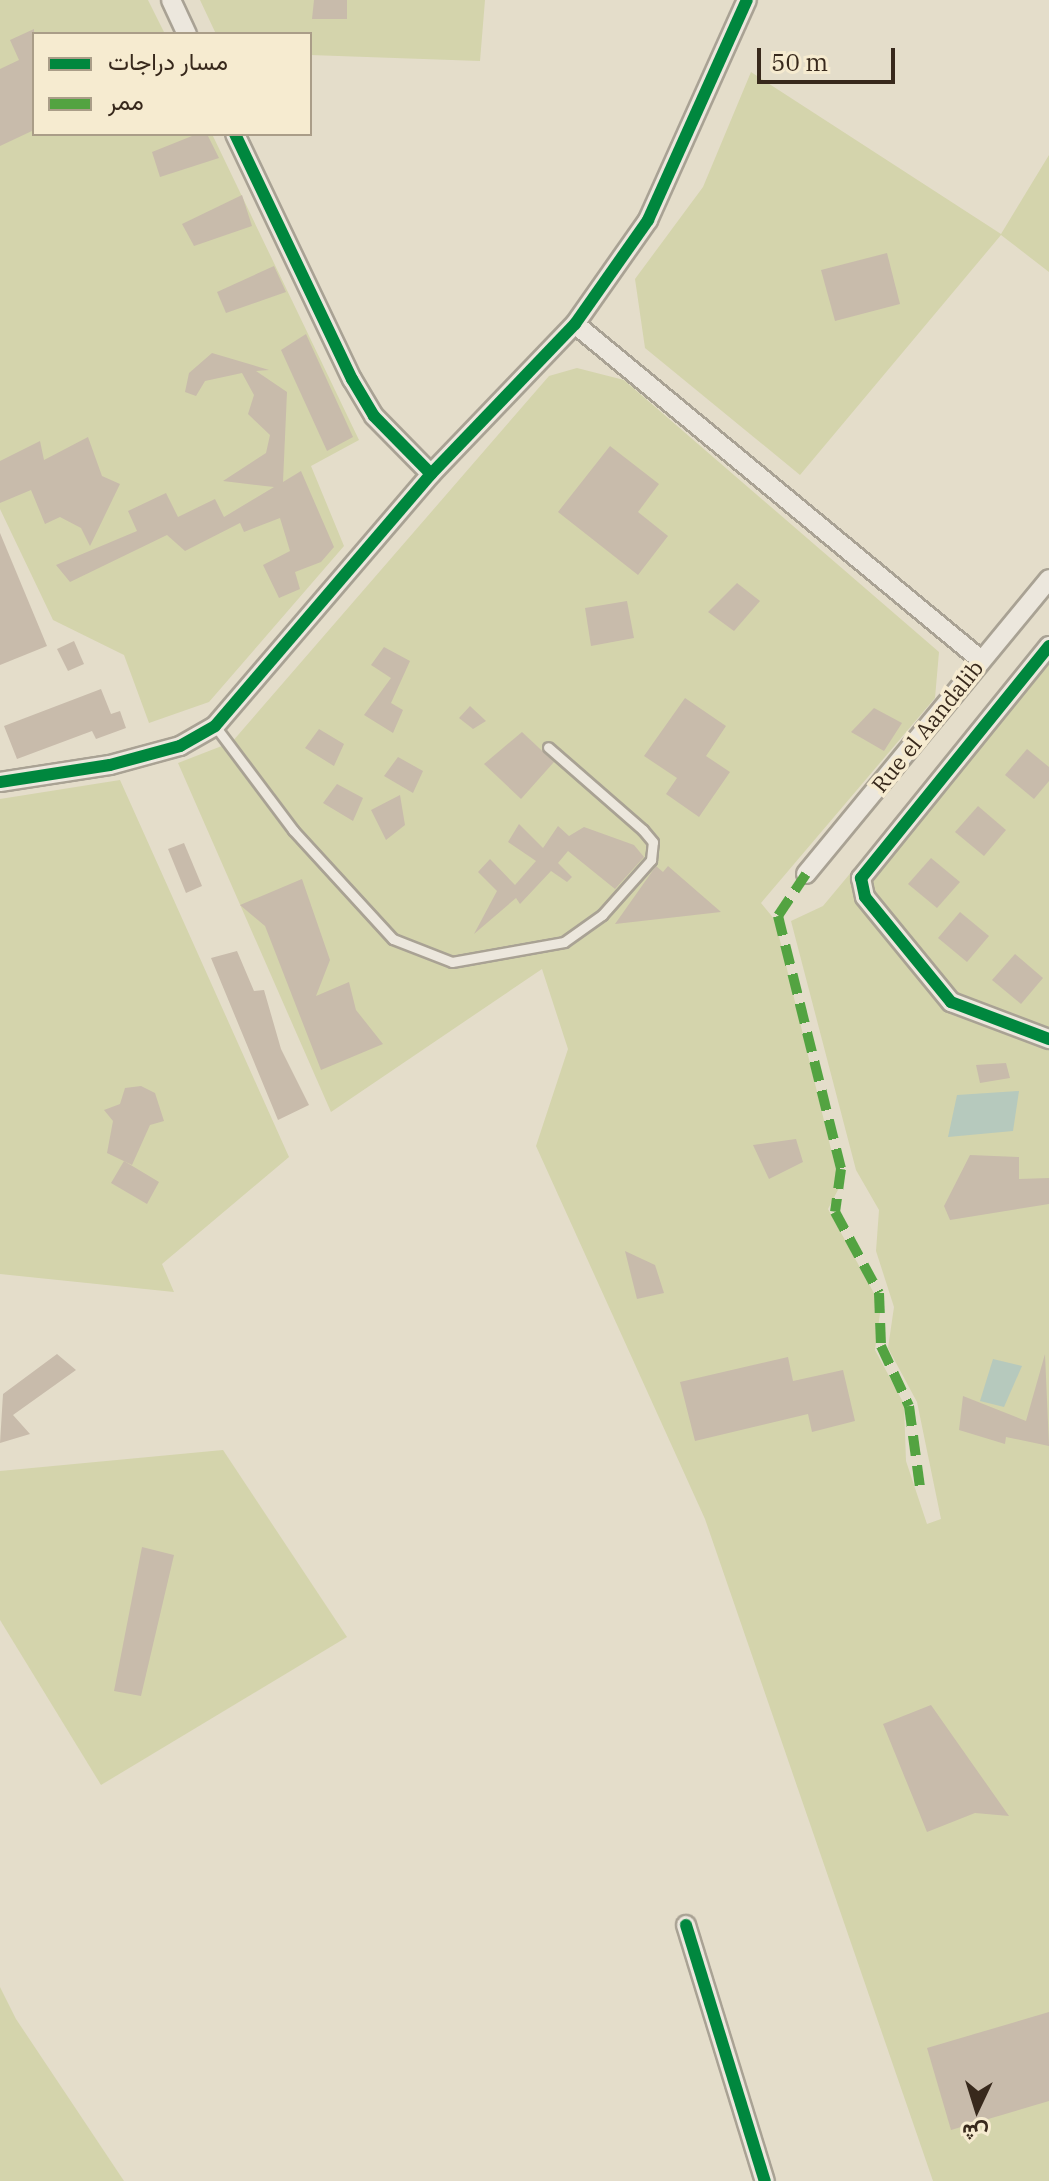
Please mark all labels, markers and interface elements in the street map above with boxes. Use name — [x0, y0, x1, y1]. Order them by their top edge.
legend — [32, 32, 312, 136]
scale bar — [761, 32, 899, 82]
text: مسار دراجات — [108, 45, 228, 77]
text: 50 m — [771, 46, 828, 78]
text: ممر — [108, 85, 144, 117]
street label: Rue el Aandalib — [866, 655, 988, 797]
north arrow — [937, 2069, 1017, 2149]
text: ش — [961, 2118, 989, 2149]

